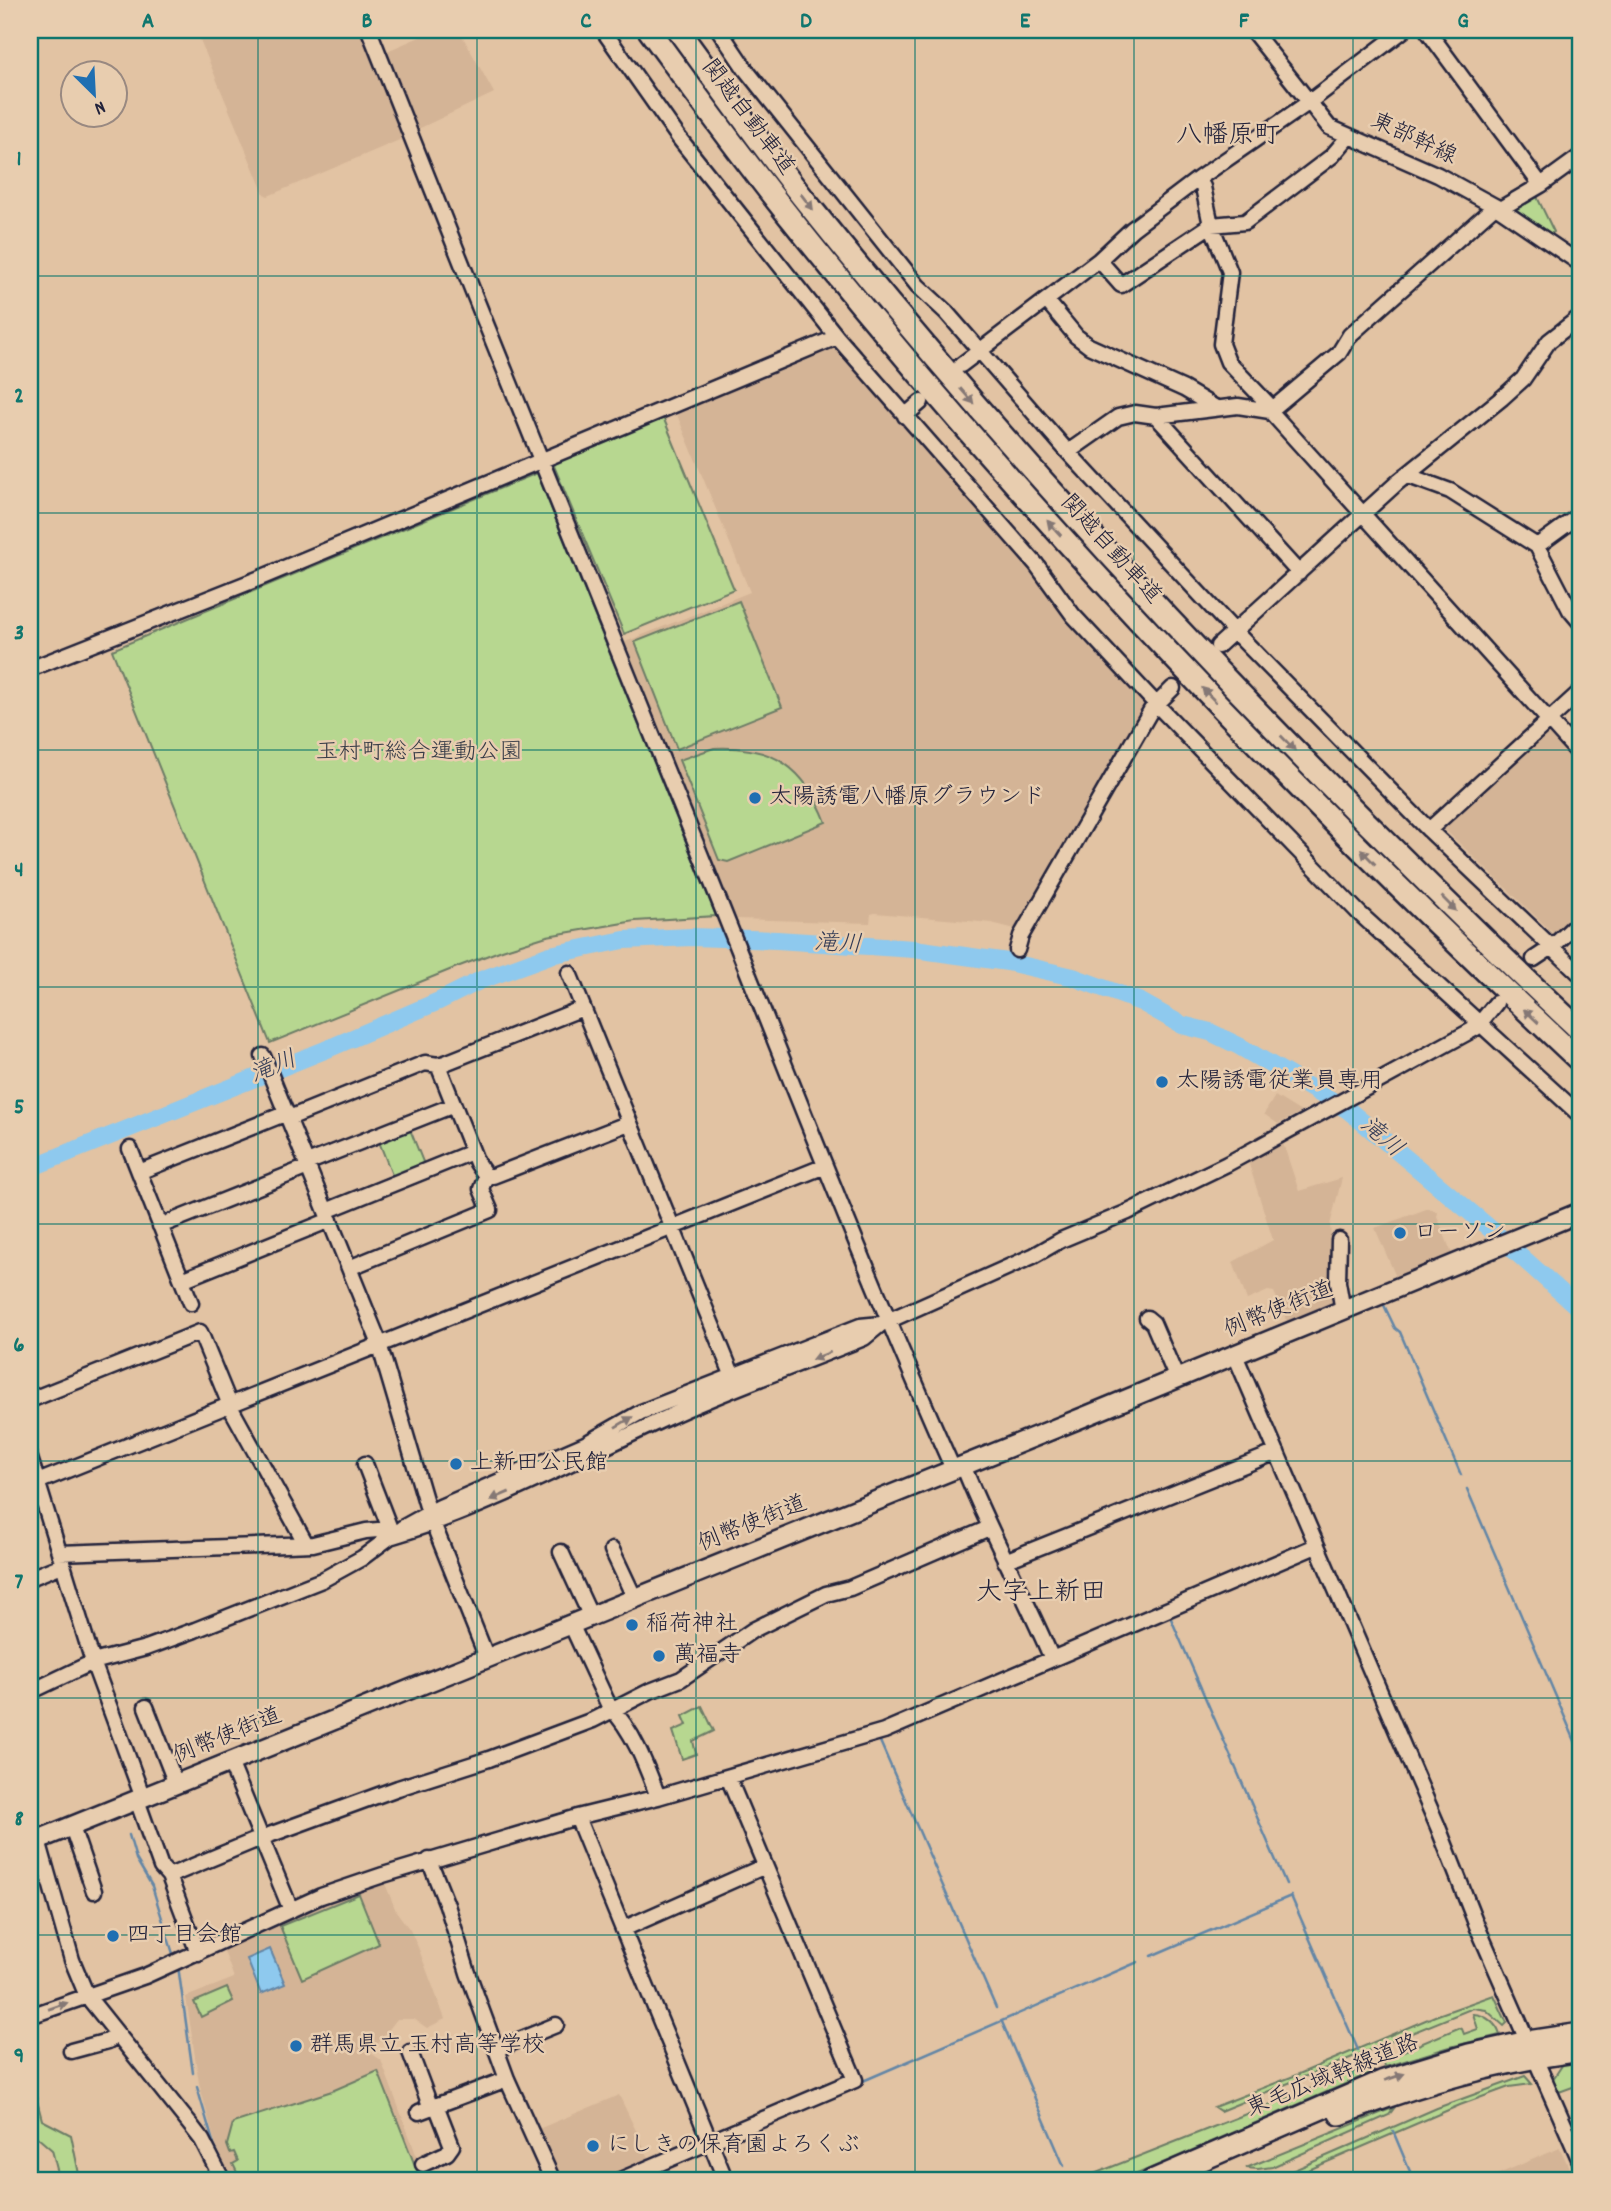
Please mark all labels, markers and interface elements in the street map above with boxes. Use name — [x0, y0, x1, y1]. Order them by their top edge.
text: A — [142, 6, 154, 39]
text: B — [362, 6, 373, 39]
text: C — [580, 6, 592, 39]
text: D — [800, 6, 812, 39]
text: E — [1020, 6, 1031, 39]
text: F — [1239, 6, 1250, 39]
text: G — [1457, 6, 1469, 39]
street label: 関越自動車道 — [692, 53, 802, 183]
north arrow — [60, 60, 130, 130]
text: N — [90, 92, 109, 121]
street label: 東部幹線 — [1364, 106, 1462, 174]
district label: 八幡原町 — [1176, 118, 1280, 155]
text: 1 — [16, 144, 22, 177]
one-way arrow — [799, 193, 813, 211]
text: 2 — [14, 381, 24, 414]
one-way arrow — [960, 387, 975, 405]
street label: 関越自動車道 — [1052, 488, 1168, 612]
one-way arrow — [1047, 520, 1063, 537]
text: 3 — [14, 618, 24, 651]
one-way arrow — [1201, 686, 1217, 703]
one-way arrow — [1279, 735, 1296, 752]
park label: 玉村町総合運動公園 — [316, 737, 523, 770]
place label: 太陽誘電八幡原グラウンド — [769, 782, 1045, 815]
marker: 太陽誘電八幡原グラウンド — [747, 790, 763, 806]
one-way arrow — [1360, 850, 1377, 866]
text: 4 — [14, 855, 24, 888]
one-way arrow — [1440, 895, 1456, 912]
water label: 滝川 — [813, 927, 863, 963]
one-way arrow — [1523, 1007, 1540, 1024]
water label: 滝川 — [245, 1043, 303, 1093]
place label: 太陽誘電従業員専用 — [1176, 1066, 1383, 1099]
marker: 太陽誘電従業員専用 — [1154, 1074, 1170, 1090]
text: 5 — [14, 1092, 24, 1125]
water label: 滝川 — [1352, 1109, 1410, 1167]
place label: ローソン — [1414, 1217, 1506, 1250]
marker: ローソン — [1392, 1225, 1408, 1241]
street label: 例幣使街道 — [1220, 1274, 1338, 1348]
text: 6 — [13, 1330, 25, 1363]
one-way arrow — [810, 1350, 831, 1361]
one-way arrow — [614, 1415, 633, 1428]
place label: 上新田公民館 — [470, 1448, 608, 1481]
marker: 上新田公民館 — [448, 1456, 464, 1472]
street label: 例幣使街道 — [694, 1488, 812, 1562]
one-way arrow — [489, 1490, 510, 1501]
text: 7 — [15, 1567, 24, 1600]
district label: 大字上新田 — [976, 1575, 1106, 1612]
place label: 稲荷神社 — [646, 1609, 738, 1642]
marker: 稲荷神社 — [624, 1617, 640, 1633]
place label: 萬福寺 — [673, 1640, 742, 1673]
marker: 萬福寺 — [651, 1648, 667, 1664]
street label: 例幣使街道 — [169, 1700, 287, 1774]
text: 8 — [14, 1804, 24, 1837]
place label: 四丁目会館 — [127, 1920, 242, 1953]
marker: 四丁目会館 — [105, 1928, 121, 1944]
one-way arrow — [48, 2000, 69, 2011]
street label: 東毛広域幹線道路 — [1242, 2027, 1424, 2127]
place label: 群馬県立 玉村高等学校 — [310, 2030, 545, 2063]
marker: 群馬県立 玉村高等学校 — [288, 2038, 304, 2054]
text: 9 — [14, 2041, 24, 2074]
one-way arrow — [1385, 2071, 1406, 2082]
place label: にしきの保育園よろくぶ — [607, 2130, 860, 2163]
marker: にしきの保育園よろくぶ — [585, 2138, 601, 2154]

